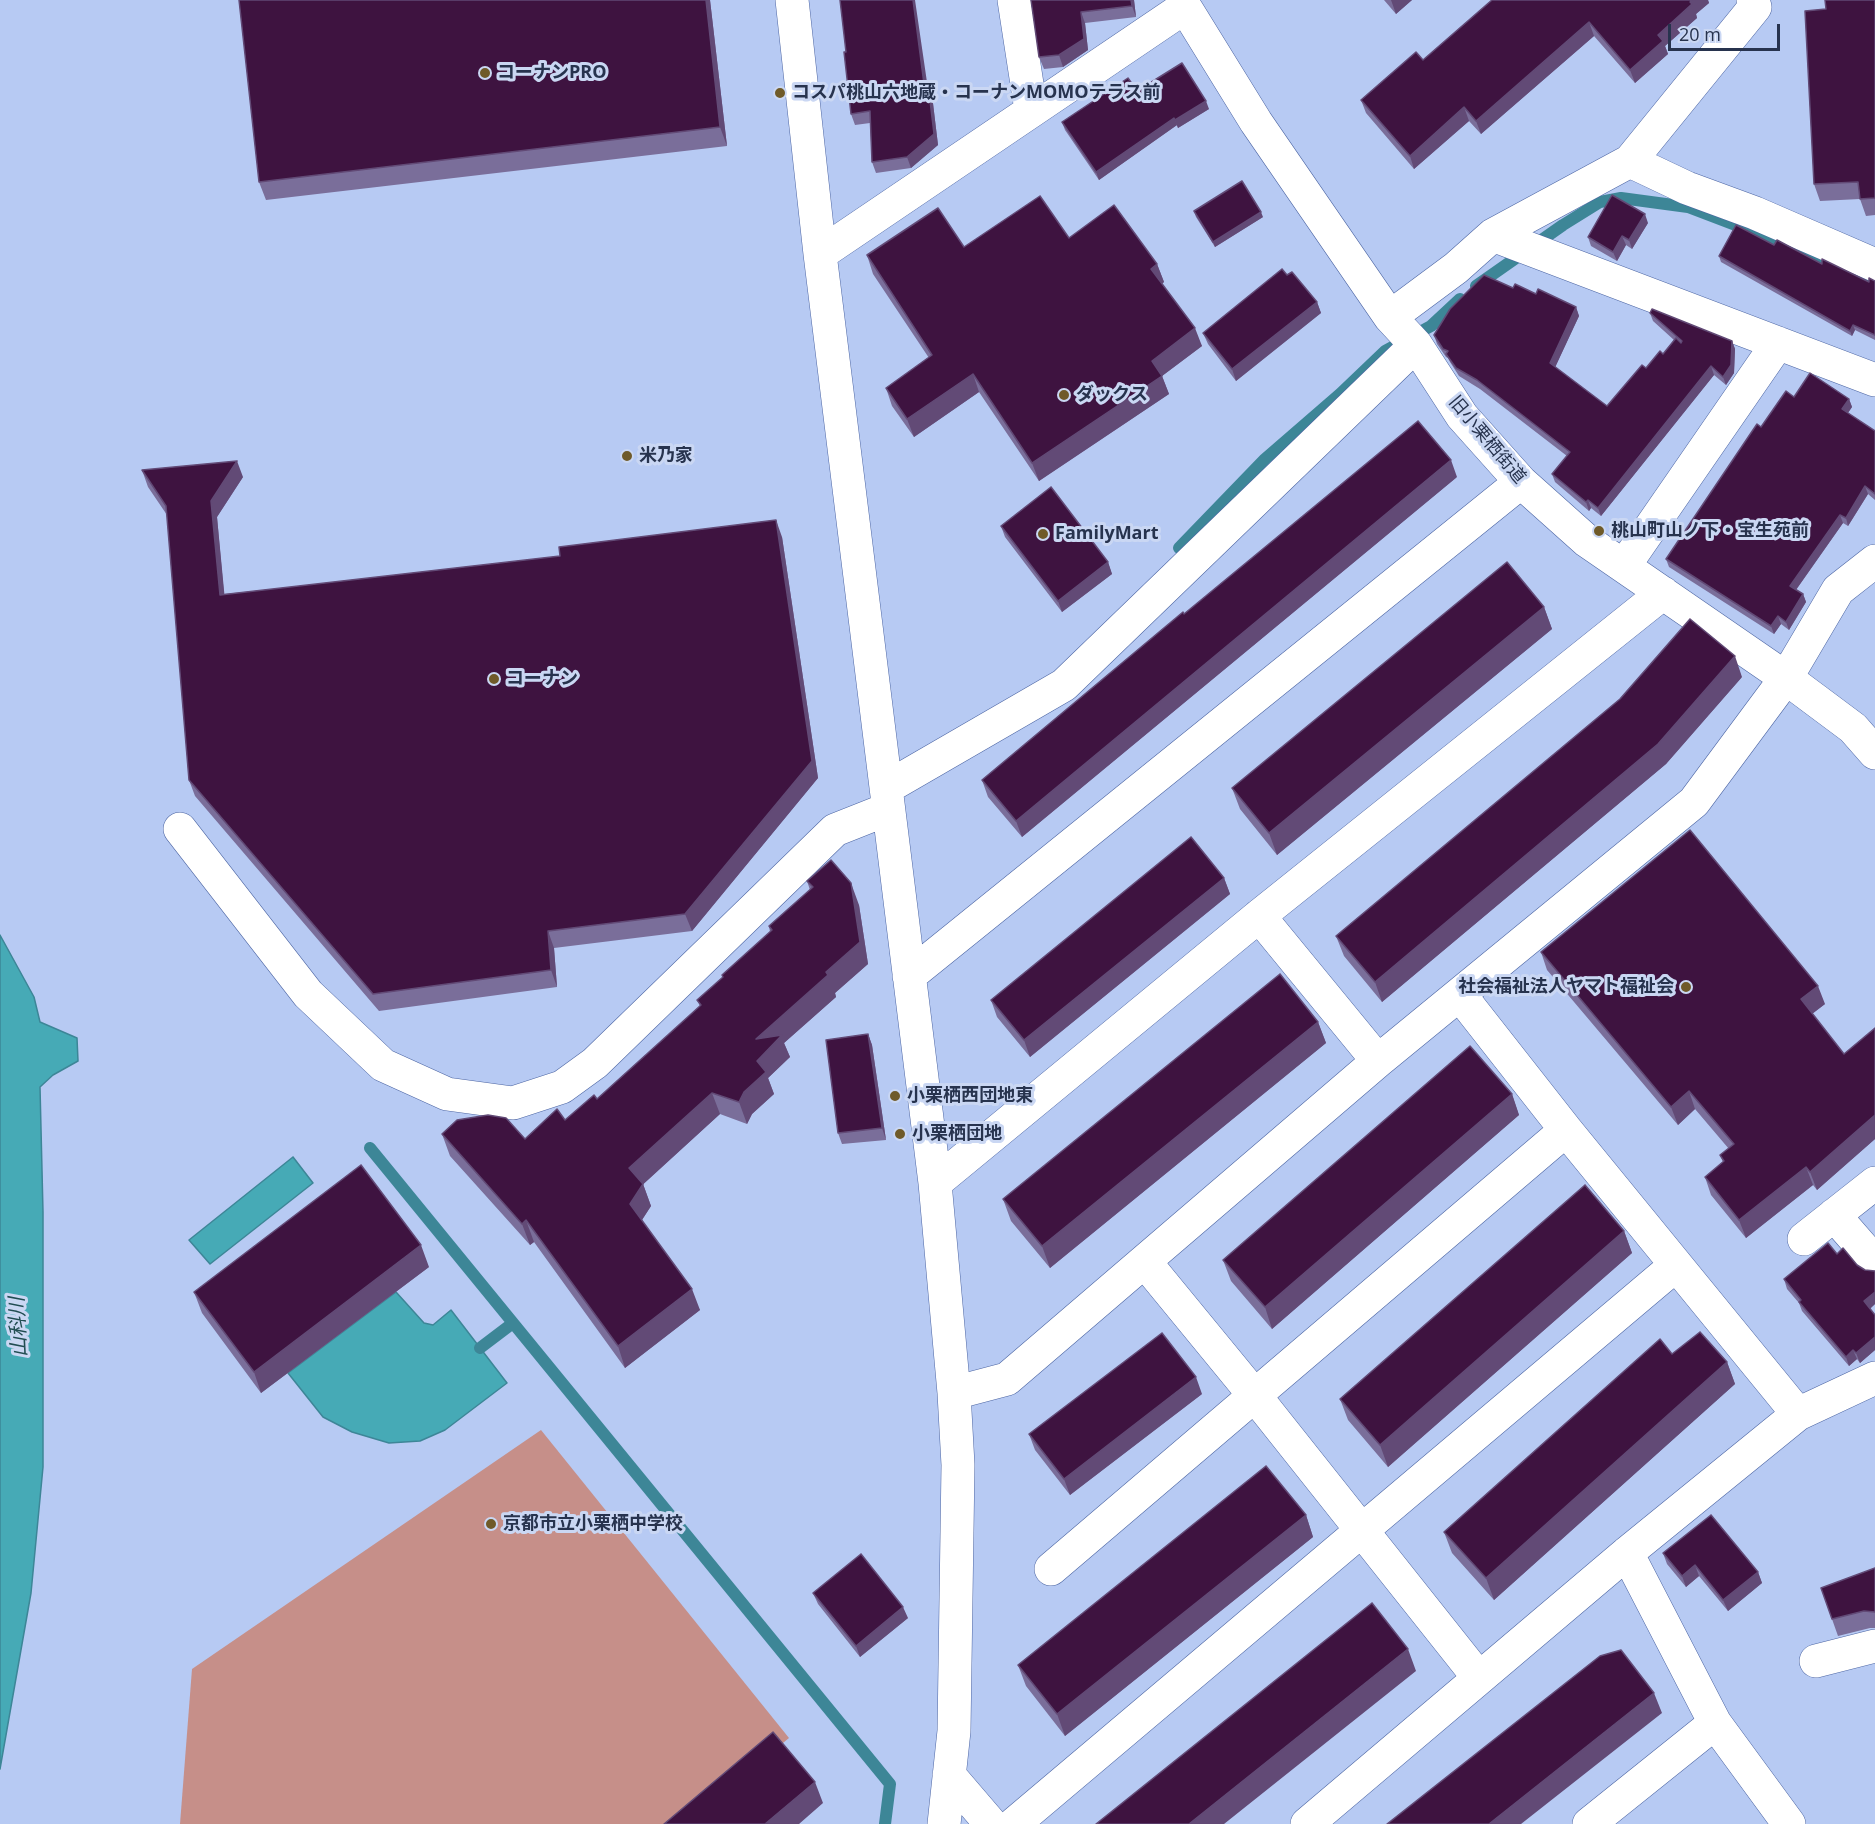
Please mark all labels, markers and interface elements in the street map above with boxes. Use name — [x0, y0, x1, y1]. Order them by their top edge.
scale bar — [1671, 12, 1784, 50]
text: 20 m — [1679, 22, 1721, 46]
place label: コーナンPRO — [497, 62, 607, 84]
marker: コーナンPRO — [478, 66, 492, 80]
place label: コスパ桃山六地蔵・コーナンMOMOテラス前 — [792, 82, 1161, 104]
marker: コスパ桃山六地蔵・コーナンMOMOテラス前 — [773, 86, 787, 100]
place label: ダックス — [1076, 384, 1148, 406]
marker: ダックス — [1057, 388, 1071, 402]
street label: 旧小栗栖街道 — [1444, 392, 1530, 488]
place label: 米乃家 — [639, 445, 693, 467]
marker: 米乃家 — [620, 449, 634, 463]
place label: 桃山町山ノ下・宝生苑前 — [1611, 520, 1809, 542]
place label: FamilyMart — [1055, 523, 1158, 545]
marker: 桃山町山ノ下・宝生苑前 — [1592, 524, 1606, 538]
marker: FamilyMart — [1036, 527, 1050, 541]
place label: コーナン — [506, 668, 578, 690]
marker: コーナン — [487, 672, 501, 686]
place label: 社会福祉法人ヤマト福祉会 — [1458, 976, 1674, 998]
marker: 社会福祉法人ヤマト福祉会 — [1679, 980, 1693, 994]
place label: 小栗栖西団地東 — [907, 1085, 1033, 1107]
marker: 小栗栖西団地東 — [888, 1089, 902, 1103]
place label: 小栗栖団地 — [912, 1123, 1002, 1145]
marker: 小栗栖団地 — [893, 1127, 907, 1141]
water label: 山科川 — [5, 1296, 33, 1358]
place label: 京都市立小栗栖中学校 — [503, 1513, 683, 1535]
marker: 京都市立小栗栖中学校 — [484, 1517, 498, 1531]

